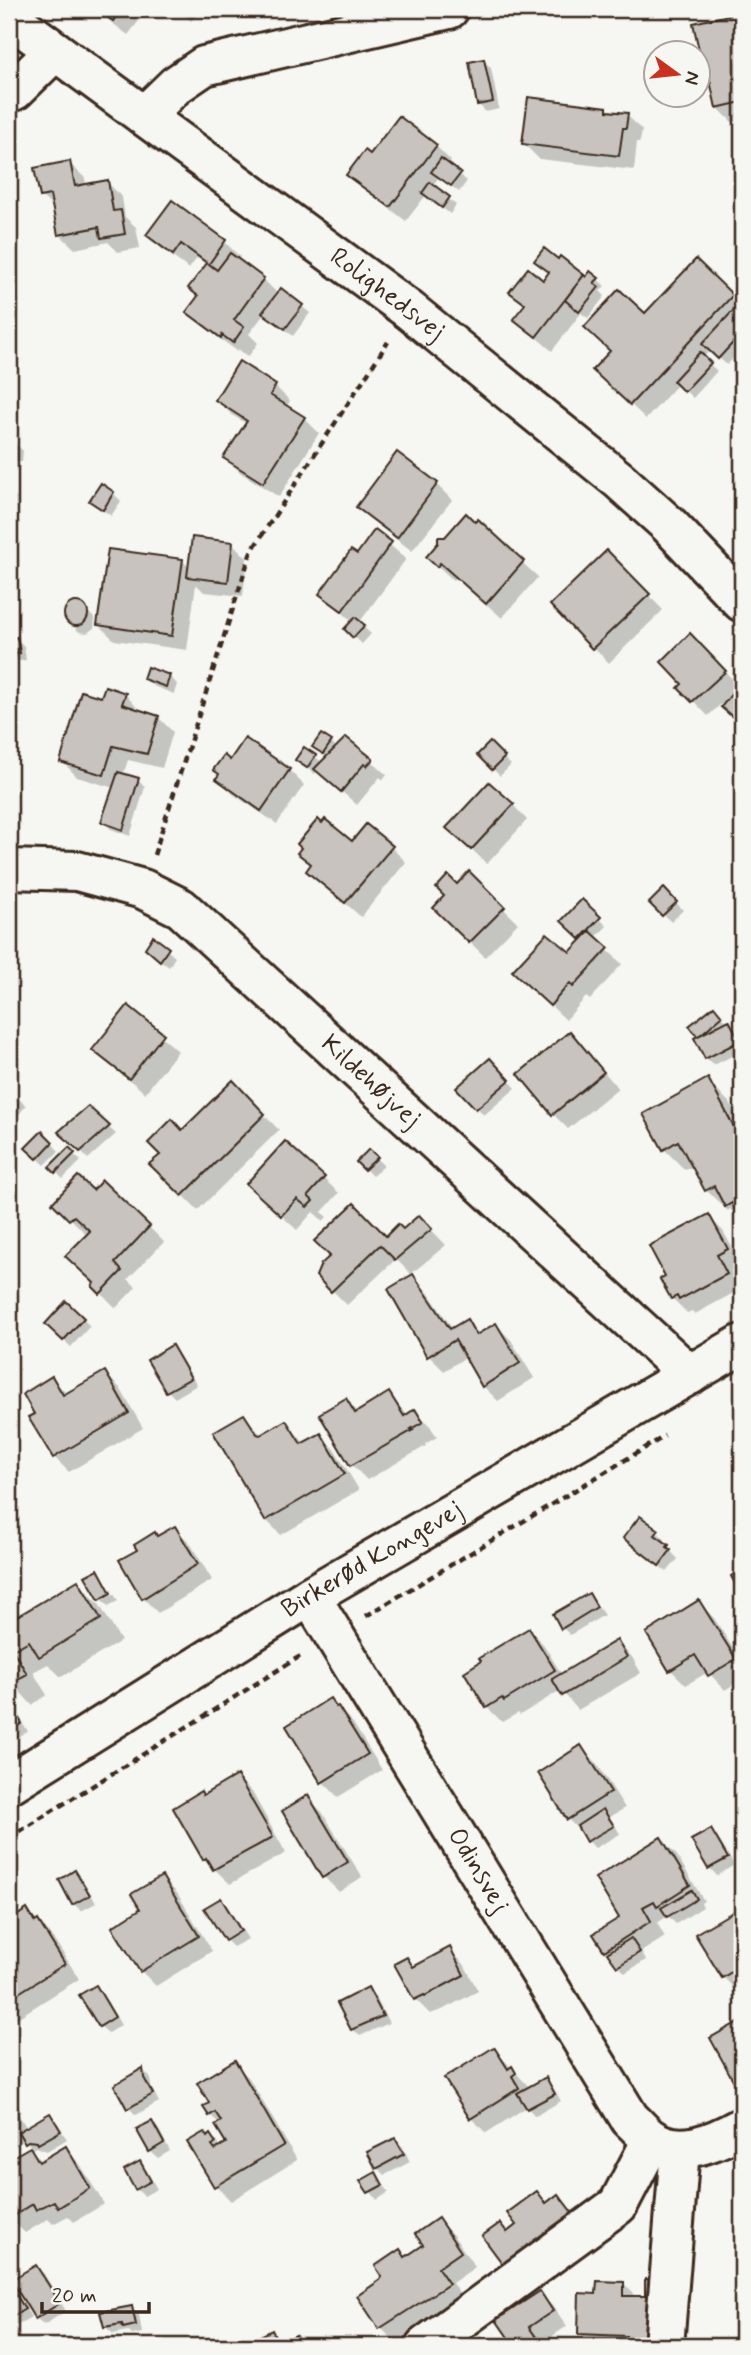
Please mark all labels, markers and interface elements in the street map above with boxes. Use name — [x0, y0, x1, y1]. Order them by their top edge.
north arrow — [642, 38, 712, 108]
text: N — [678, 69, 706, 87]
street label: Rolighedsvej — [323, 240, 452, 349]
street label: Kildehøjvej — [313, 1027, 428, 1136]
street label: Birkerød Kongevej — [275, 1493, 469, 1627]
street label: Odinsvej — [439, 1822, 517, 1920]
scale bar — [42, 2271, 149, 2315]
text: 20 m — [52, 2282, 97, 2310]

